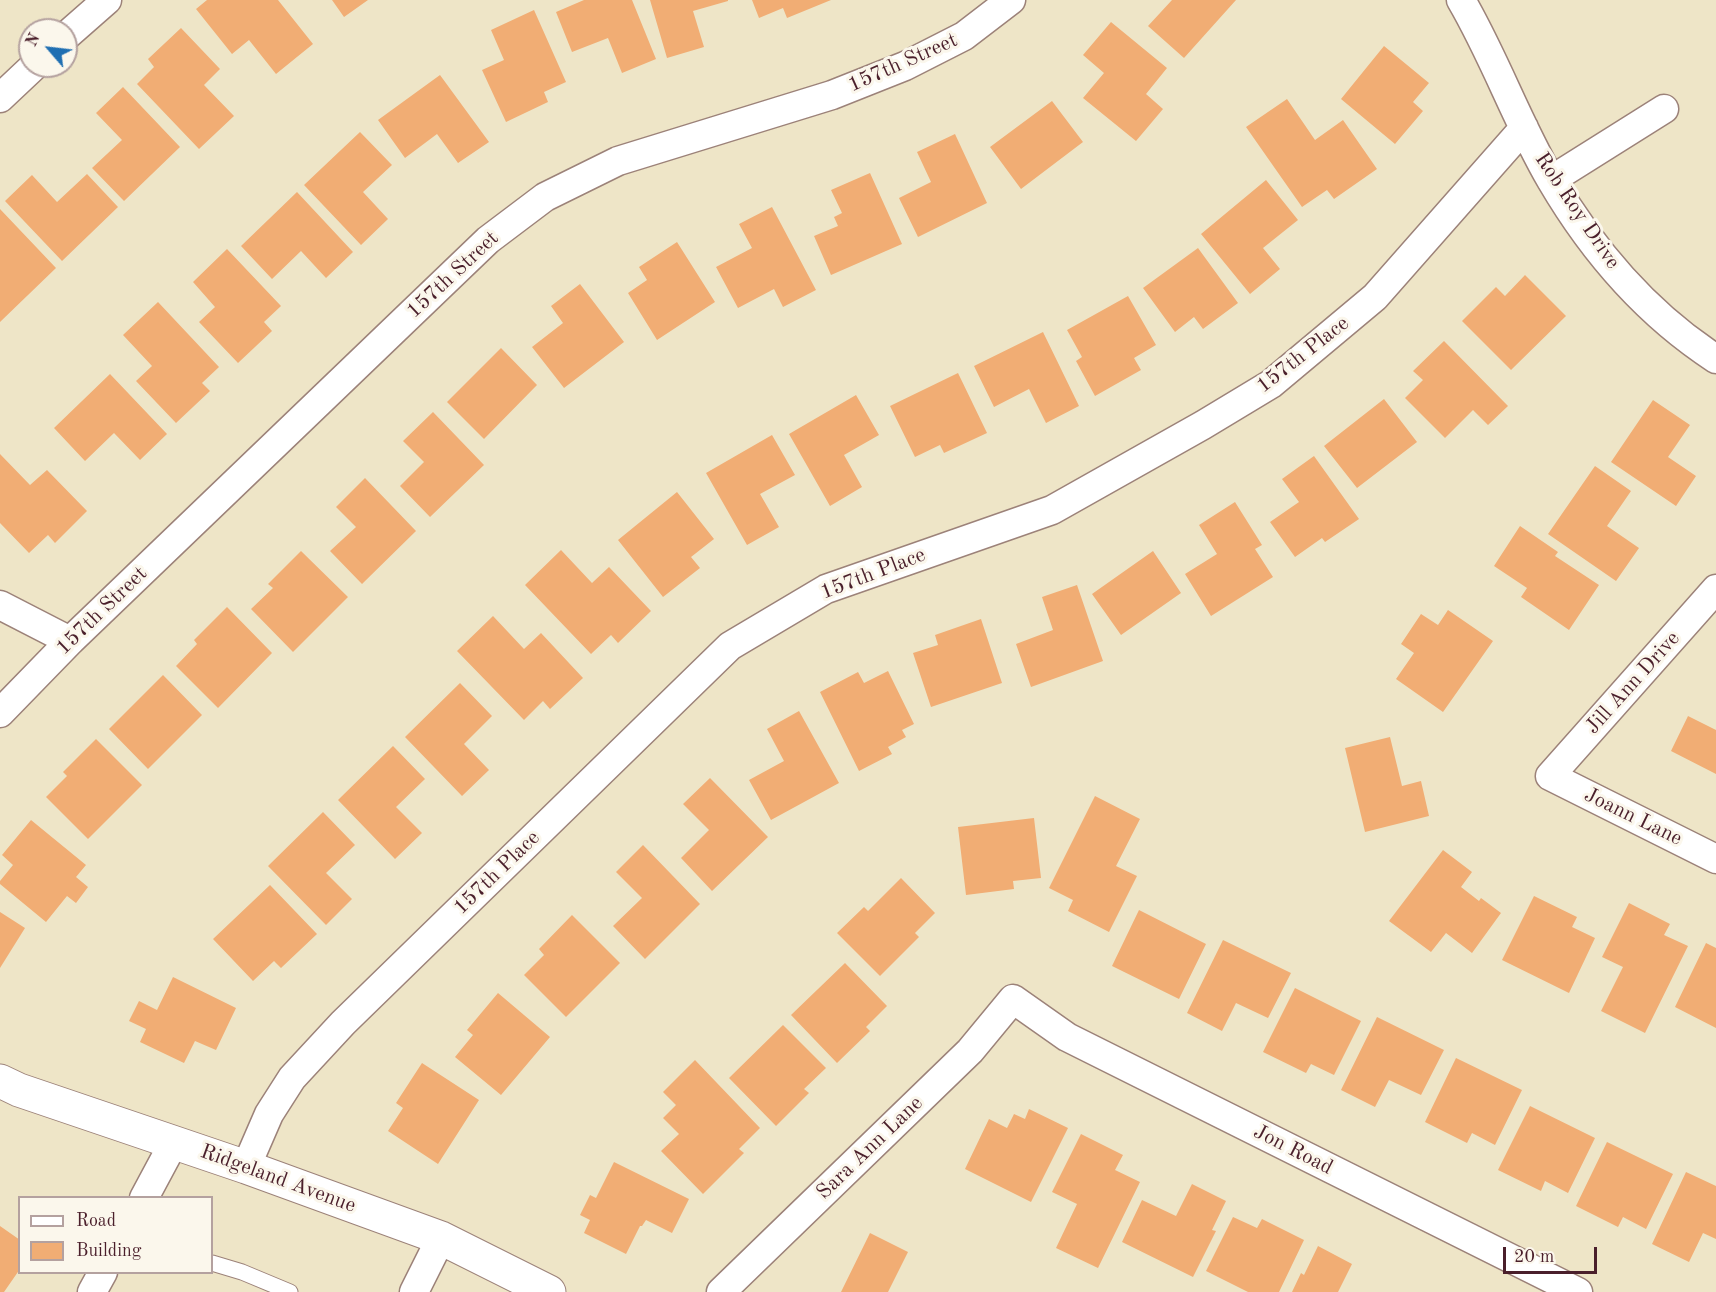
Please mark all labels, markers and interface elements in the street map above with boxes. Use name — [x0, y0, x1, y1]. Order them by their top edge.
north arrow — [18, 18, 78, 78]
street label: 157th Street — [845, 28, 961, 98]
text: N — [24, 31, 44, 50]
street label: Rob Roy Drive — [1529, 148, 1625, 274]
street label: 157th Street — [402, 226, 504, 324]
street label: 157th Place — [1252, 311, 1354, 399]
street label: 157th Place — [817, 542, 929, 606]
street label: 157th Street — [51, 561, 153, 661]
street label: Jill Ann Drive — [1580, 627, 1686, 739]
street label: Joann Lane — [1580, 782, 1686, 852]
street label: 157th Place — [449, 826, 545, 920]
street label: Sara Ann Lane — [812, 1091, 928, 1205]
street label: Jon Road — [1249, 1119, 1337, 1181]
street label: Ridgeland Avenue — [197, 1139, 359, 1219]
legend — [18, 1196, 213, 1274]
text: Road — [76, 1212, 116, 1230]
scale bar — [1506, 1235, 1600, 1273]
text: Building — [76, 1242, 141, 1260]
text: 20 m — [1514, 1248, 1554, 1266]

